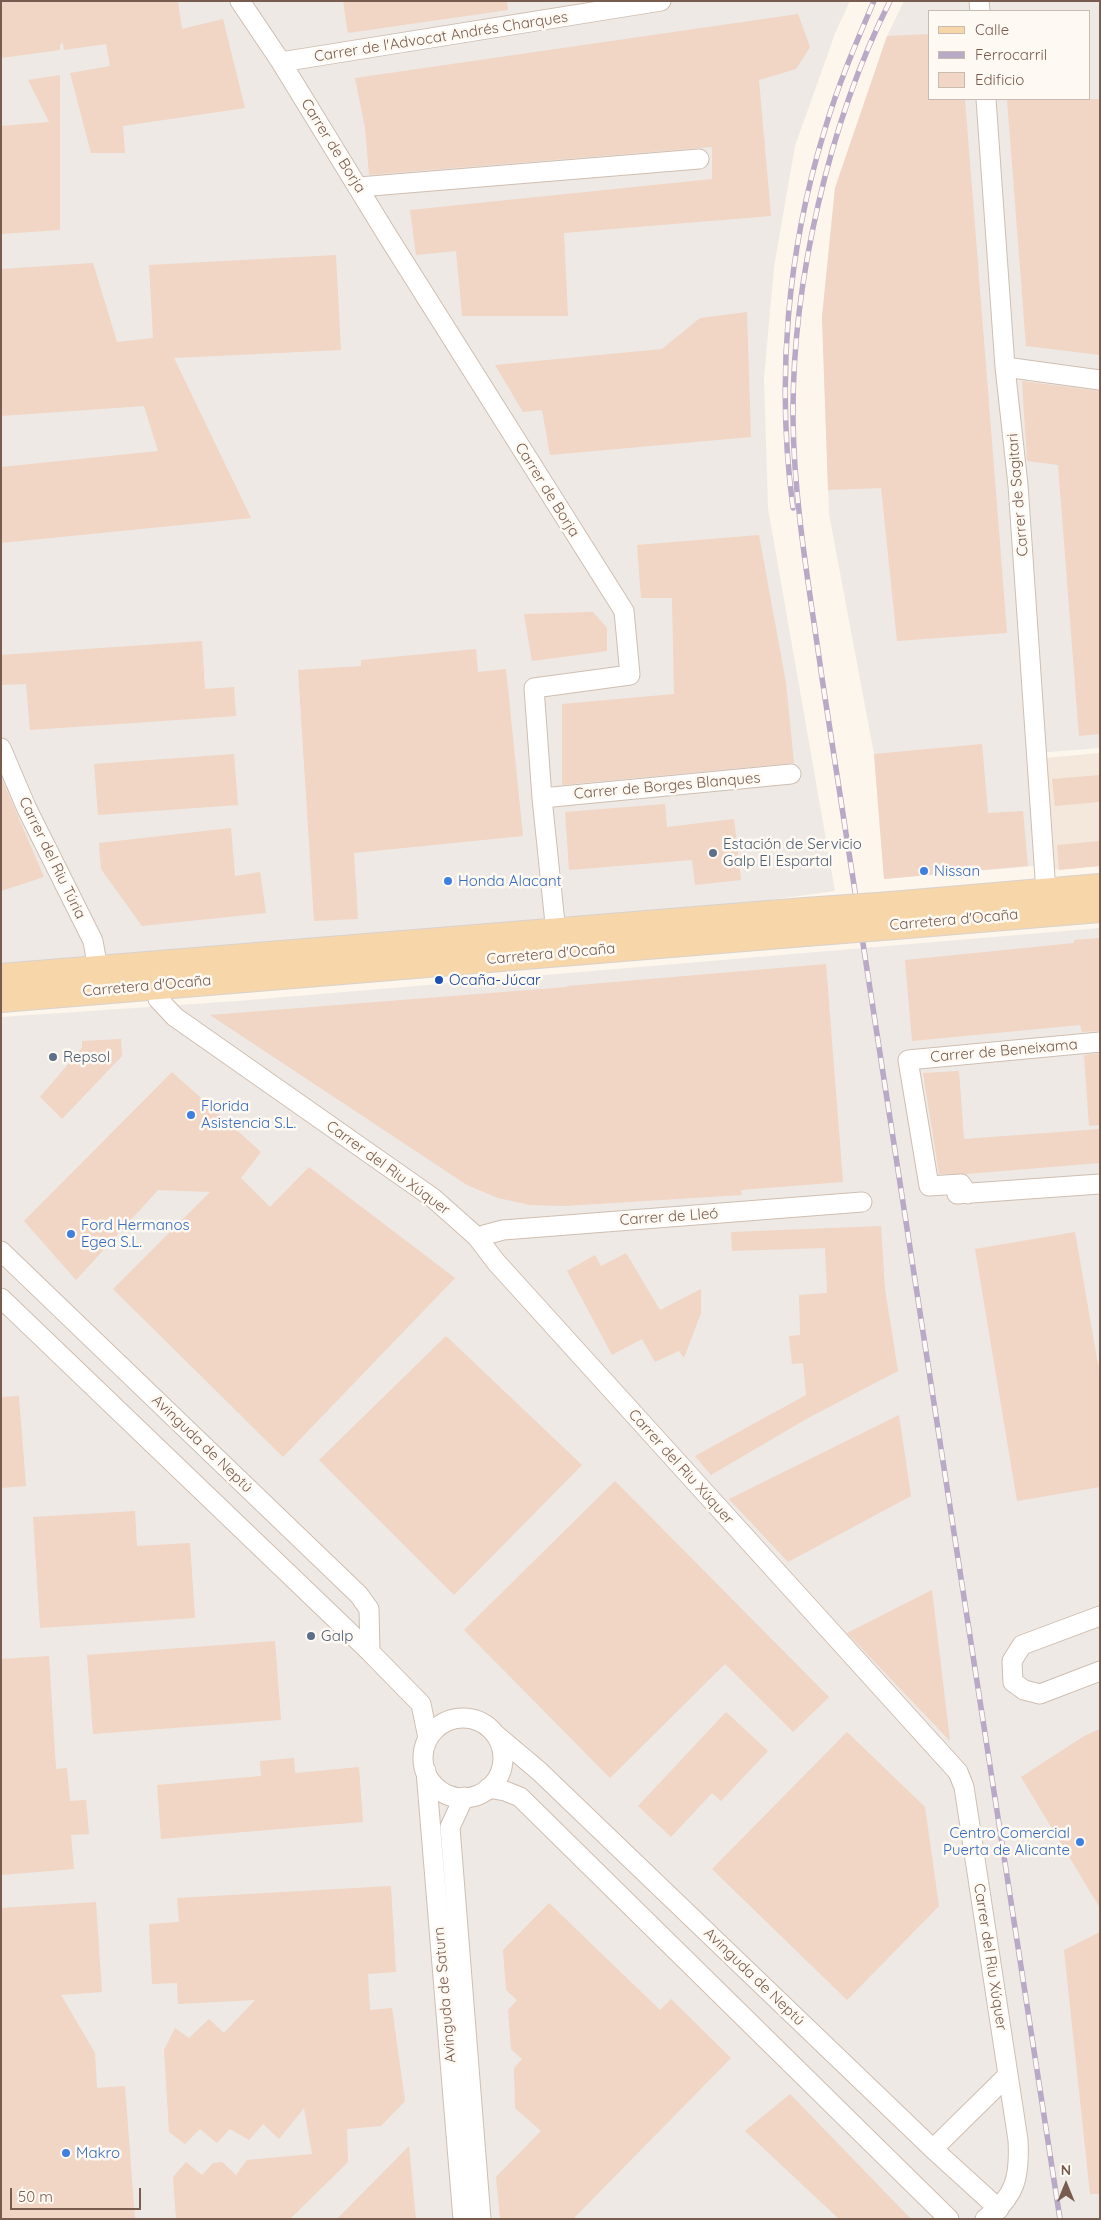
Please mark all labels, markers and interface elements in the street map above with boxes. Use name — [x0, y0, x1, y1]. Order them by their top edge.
street label: Carrer de l'Advocat Andrés Charques — [313, 8, 569, 66]
legend — [928, 10, 1091, 100]
text: Calle — [975, 20, 1009, 39]
text: Ferrocarril — [975, 45, 1047, 64]
text: Edificio — [975, 70, 1024, 89]
street label: Carrer de Borja — [297, 96, 369, 196]
street label: Carrer de Sagitari — [1004, 433, 1032, 557]
street label: Carrer de Borja — [511, 440, 583, 540]
street label: Carrer de Borges Blanques — [573, 769, 761, 803]
street label: Carrer del Riu Túria — [15, 794, 89, 922]
place label: Estación de Servicio Galp El Espartal — [723, 835, 862, 870]
marker: Estación de Servicio Galp El Espartal — [707, 847, 719, 859]
place label: Nissan — [934, 862, 980, 880]
marker: Nissan — [918, 865, 930, 877]
place label: Honda Alacant — [458, 872, 562, 890]
marker: Honda Alacant — [442, 875, 454, 887]
street label: Carretera d'Ocaña — [889, 905, 1019, 935]
street label: Carretera d'Ocaña — [486, 939, 616, 969]
street label: Carretera d'Ocaña — [82, 971, 212, 1001]
place label: Ocaña-Júcar — [449, 971, 541, 989]
marker: Ocaña-Júcar — [433, 974, 445, 986]
street label: Carrer de Beneixama — [930, 1036, 1078, 1066]
place label: Repsol — [63, 1048, 110, 1066]
marker: Repsol — [47, 1051, 59, 1063]
place label: Florida Asistencia S.L. — [201, 1097, 296, 1132]
marker: Florida Asistencia S.L. — [185, 1109, 197, 1121]
street label: Carrer del Riu Xúquer — [323, 1117, 453, 1219]
street label: Carrer de Lleó — [619, 1205, 719, 1229]
place label: Ford Hermanos Egea S.L. — [81, 1216, 190, 1251]
marker: Ford Hermanos Egea S.L. — [65, 1228, 77, 1240]
street label: Avinguda de Neptú — [148, 1391, 256, 1497]
street label: Carrer del Riu Xúquer — [625, 1406, 737, 1528]
place label: Galp — [321, 1627, 353, 1645]
marker: Galp — [305, 1630, 317, 1642]
place label: Centro Comercial Puerta de Alicante — [943, 1824, 1070, 1859]
marker: Centro Comercial Puerta de Alicante — [1074, 1836, 1086, 1848]
street label: Carrer del Riu Xúquer — [969, 1882, 1011, 2032]
street label: Avinguda de Neptú — [700, 1924, 808, 2030]
street label: Avinguda de Saturn — [430, 1926, 460, 2064]
place label: Makro — [76, 2144, 120, 2162]
marker: Makro — [60, 2147, 72, 2159]
north arrow — [1041, 2160, 1091, 2210]
text: N — [1061, 2161, 1071, 2179]
scale bar — [12, 2178, 144, 2210]
text: 50 m — [18, 2187, 53, 2206]

